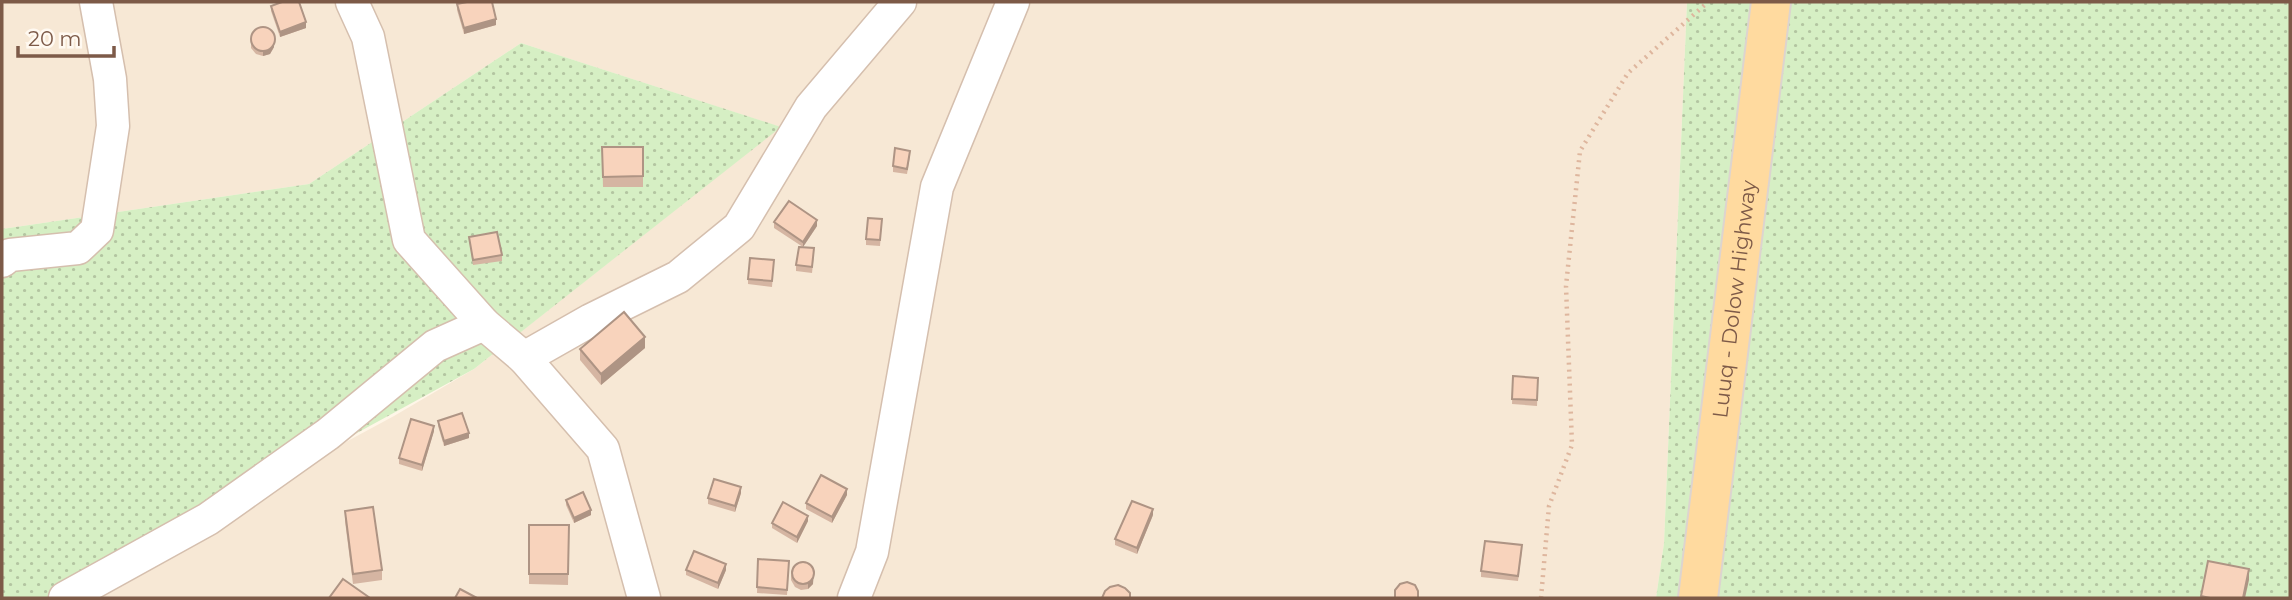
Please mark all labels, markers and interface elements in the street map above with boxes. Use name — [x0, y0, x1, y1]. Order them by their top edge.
scale bar — [18, 14, 114, 58]
text: 20 m — [28, 26, 82, 51]
street label: Luuq - Dolow Highway — [1707, 178, 1761, 419]

